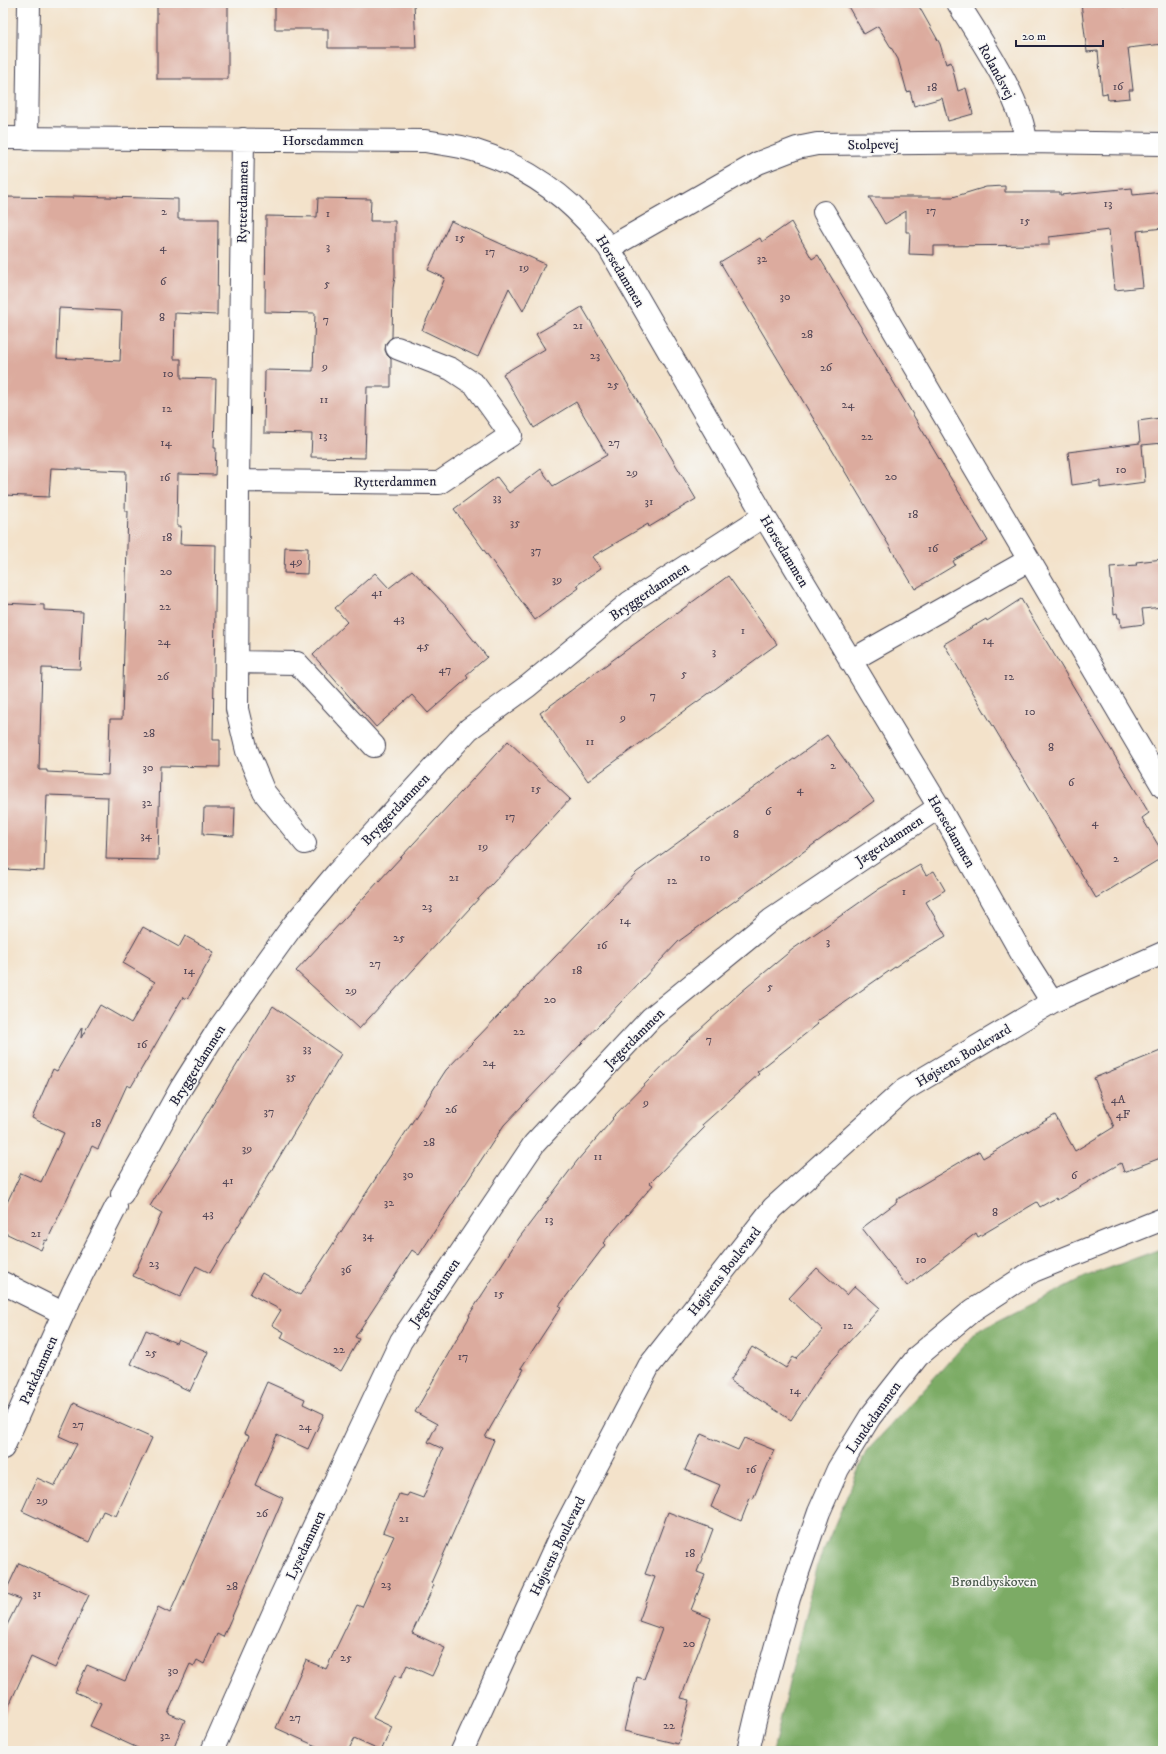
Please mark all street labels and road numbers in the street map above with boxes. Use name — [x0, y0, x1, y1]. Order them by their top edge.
street label: Rolandsvej — [974, 41, 1019, 102]
street label: Horsedammen — [282, 132, 364, 150]
street label: Stolpevej — [847, 136, 899, 154]
street label: Rytterdammen — [233, 160, 253, 244]
street label: Horsedammen — [592, 232, 649, 311]
street label: Rytterdammen — [353, 472, 437, 492]
street label: Horsedammen — [756, 512, 813, 591]
street label: Bryggerdammen — [606, 558, 693, 625]
street label: Bryggerdammen — [358, 769, 434, 850]
street label: Horsedammen — [923, 792, 980, 872]
street label: Jægerdammen — [850, 811, 928, 871]
street label: Jægerdammen — [599, 1004, 669, 1074]
street label: Højstens Boulevard — [912, 1020, 1015, 1091]
street label: Bryggerdammen — [166, 1021, 230, 1109]
street label: Højstens Boulevard — [684, 1223, 765, 1320]
street label: Jægerdammen — [404, 1255, 465, 1332]
street label: Parkdammen — [16, 1333, 62, 1407]
street label: Lundedammen — [842, 1377, 906, 1457]
street label: Højstens Boulevard — [526, 1494, 590, 1599]
street label: Lysedammen — [282, 1507, 330, 1583]

